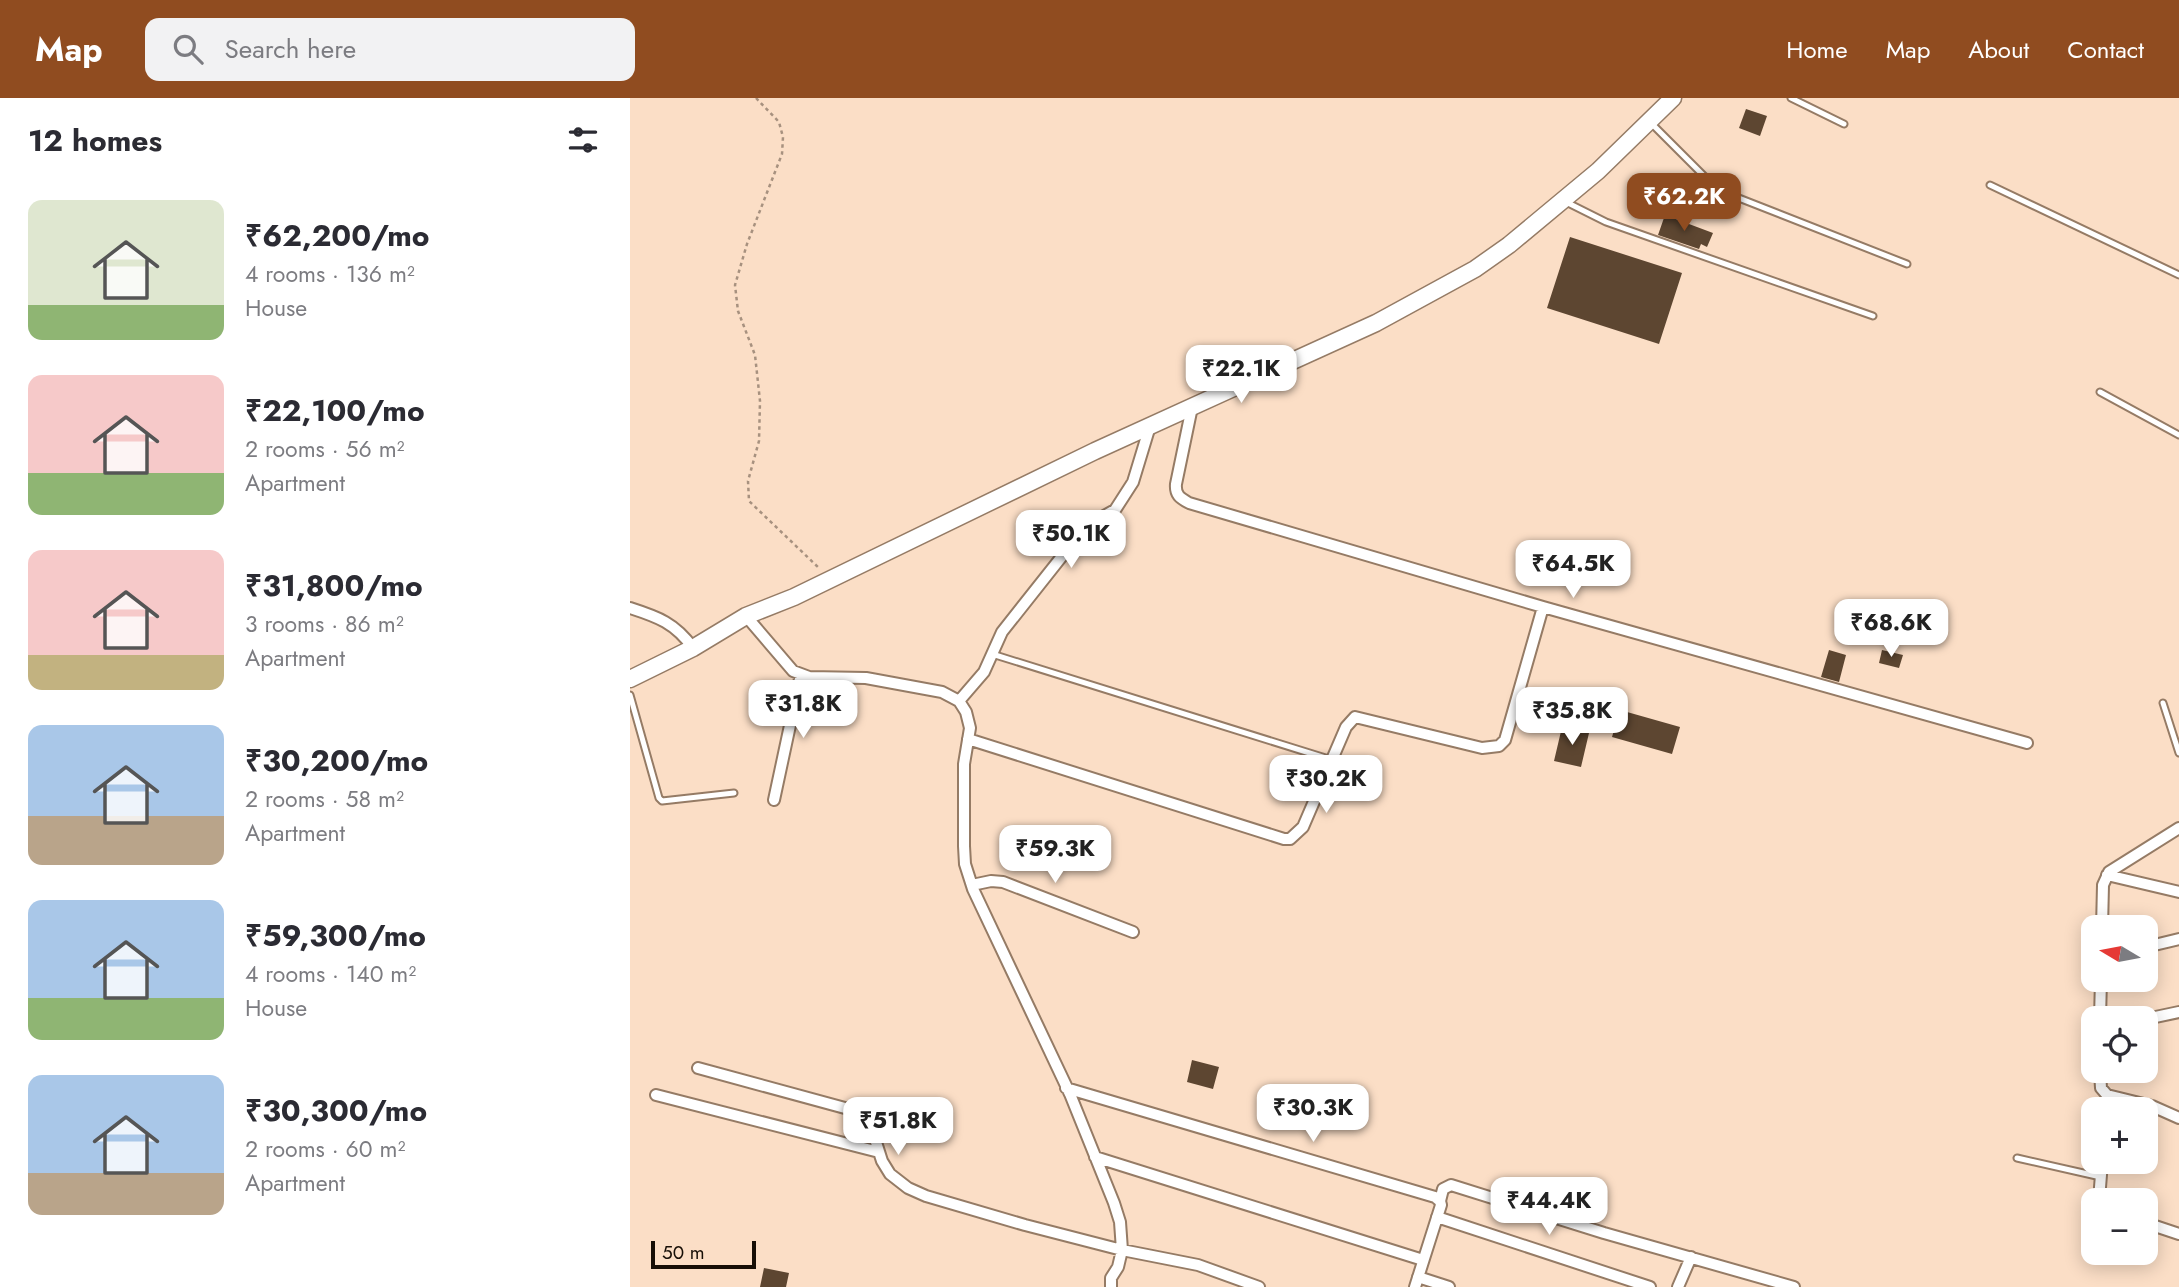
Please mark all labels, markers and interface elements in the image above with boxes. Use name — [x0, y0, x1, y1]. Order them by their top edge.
search box — [145, 18, 635, 81]
text: Map — [35, 26, 103, 73]
icon: search — [169, 30, 207, 68]
text: Search here — [225, 30, 356, 68]
text: Home — [1786, 32, 1848, 67]
text: Map — [1886, 32, 1930, 67]
text: About — [1968, 32, 2029, 67]
text: Contact — [2067, 32, 2144, 67]
text: 12 homes — [28, 119, 162, 162]
icon: filters — [564, 121, 602, 159]
pin: ₹62.2K — [1627, 174, 1741, 233]
text: ₹62.2K — [1643, 179, 1725, 213]
text: ₹62,200/mo — [245, 214, 429, 257]
icon: home — [84, 228, 168, 312]
text: 4 rooms · 136 m² — [245, 257, 415, 291]
text: House — [245, 291, 307, 325]
pin: ₹22.1K — [1184, 345, 1298, 405]
text: ₹22.1K — [1202, 351, 1280, 385]
text: ₹22,100/mo — [245, 389, 425, 432]
icon: home — [84, 403, 168, 487]
text: 2 rooms · 56 m² — [245, 432, 405, 466]
text: Apartment — [245, 466, 345, 500]
pin: ₹50.1K — [1014, 510, 1128, 570]
text: ₹50.1K — [1032, 516, 1110, 550]
pin: ₹64.5K — [1516, 540, 1630, 600]
text: ₹64.5K — [1532, 546, 1614, 580]
text: ₹31,800/mo — [245, 564, 423, 607]
icon: home — [84, 578, 168, 662]
pin: ₹68.6K — [1834, 600, 1948, 659]
text: ₹68.6K — [1850, 605, 1932, 639]
text: 3 rooms · 86 m² — [245, 607, 404, 641]
text: Apartment — [245, 641, 345, 675]
pin: ₹31.8K — [746, 680, 860, 740]
text: ₹31.8K — [764, 686, 842, 720]
pin: ₹35.8K — [1515, 688, 1629, 747]
text: ₹35.8K — [1532, 693, 1612, 727]
text: ₹30,200/mo — [245, 739, 428, 782]
icon: home — [84, 753, 168, 837]
pin: ₹30.2K — [1269, 756, 1383, 815]
text: ₹30.2K — [1285, 761, 1367, 795]
text: 2 rooms · 58 m² — [245, 782, 404, 816]
text: Apartment — [245, 816, 345, 850]
pin: ₹59.3K — [998, 826, 1112, 885]
text: ₹59.3K — [1015, 831, 1095, 865]
text: ₹59,300/mo — [245, 914, 426, 957]
north arrow — [2081, 915, 2158, 992]
map controls — [2081, 915, 2158, 1265]
icon: home — [84, 928, 168, 1012]
text: 4 rooms · 140 m² — [245, 957, 416, 991]
text: House — [245, 991, 307, 1025]
button: locate — [2081, 1006, 2158, 1083]
pin: ₹30.3K — [1256, 1084, 1370, 1144]
text: ₹30,300/mo — [245, 1089, 427, 1132]
text: ₹30.3K — [1273, 1090, 1353, 1124]
button: + — [2081, 1097, 2158, 1174]
pin: ₹51.8K — [841, 1098, 955, 1157]
icon: home — [84, 1103, 168, 1187]
text: ₹51.8K — [859, 1103, 937, 1137]
text: 2 rooms · 60 m² — [245, 1132, 405, 1166]
text: Apartment — [245, 1166, 345, 1200]
pin: ₹44.4K — [1492, 1178, 1606, 1237]
text: ₹44.4K — [1507, 1183, 1591, 1217]
button: − — [2081, 1188, 2158, 1265]
scale bar — [651, 1238, 756, 1270]
text: 50 m — [662, 1239, 705, 1266]

